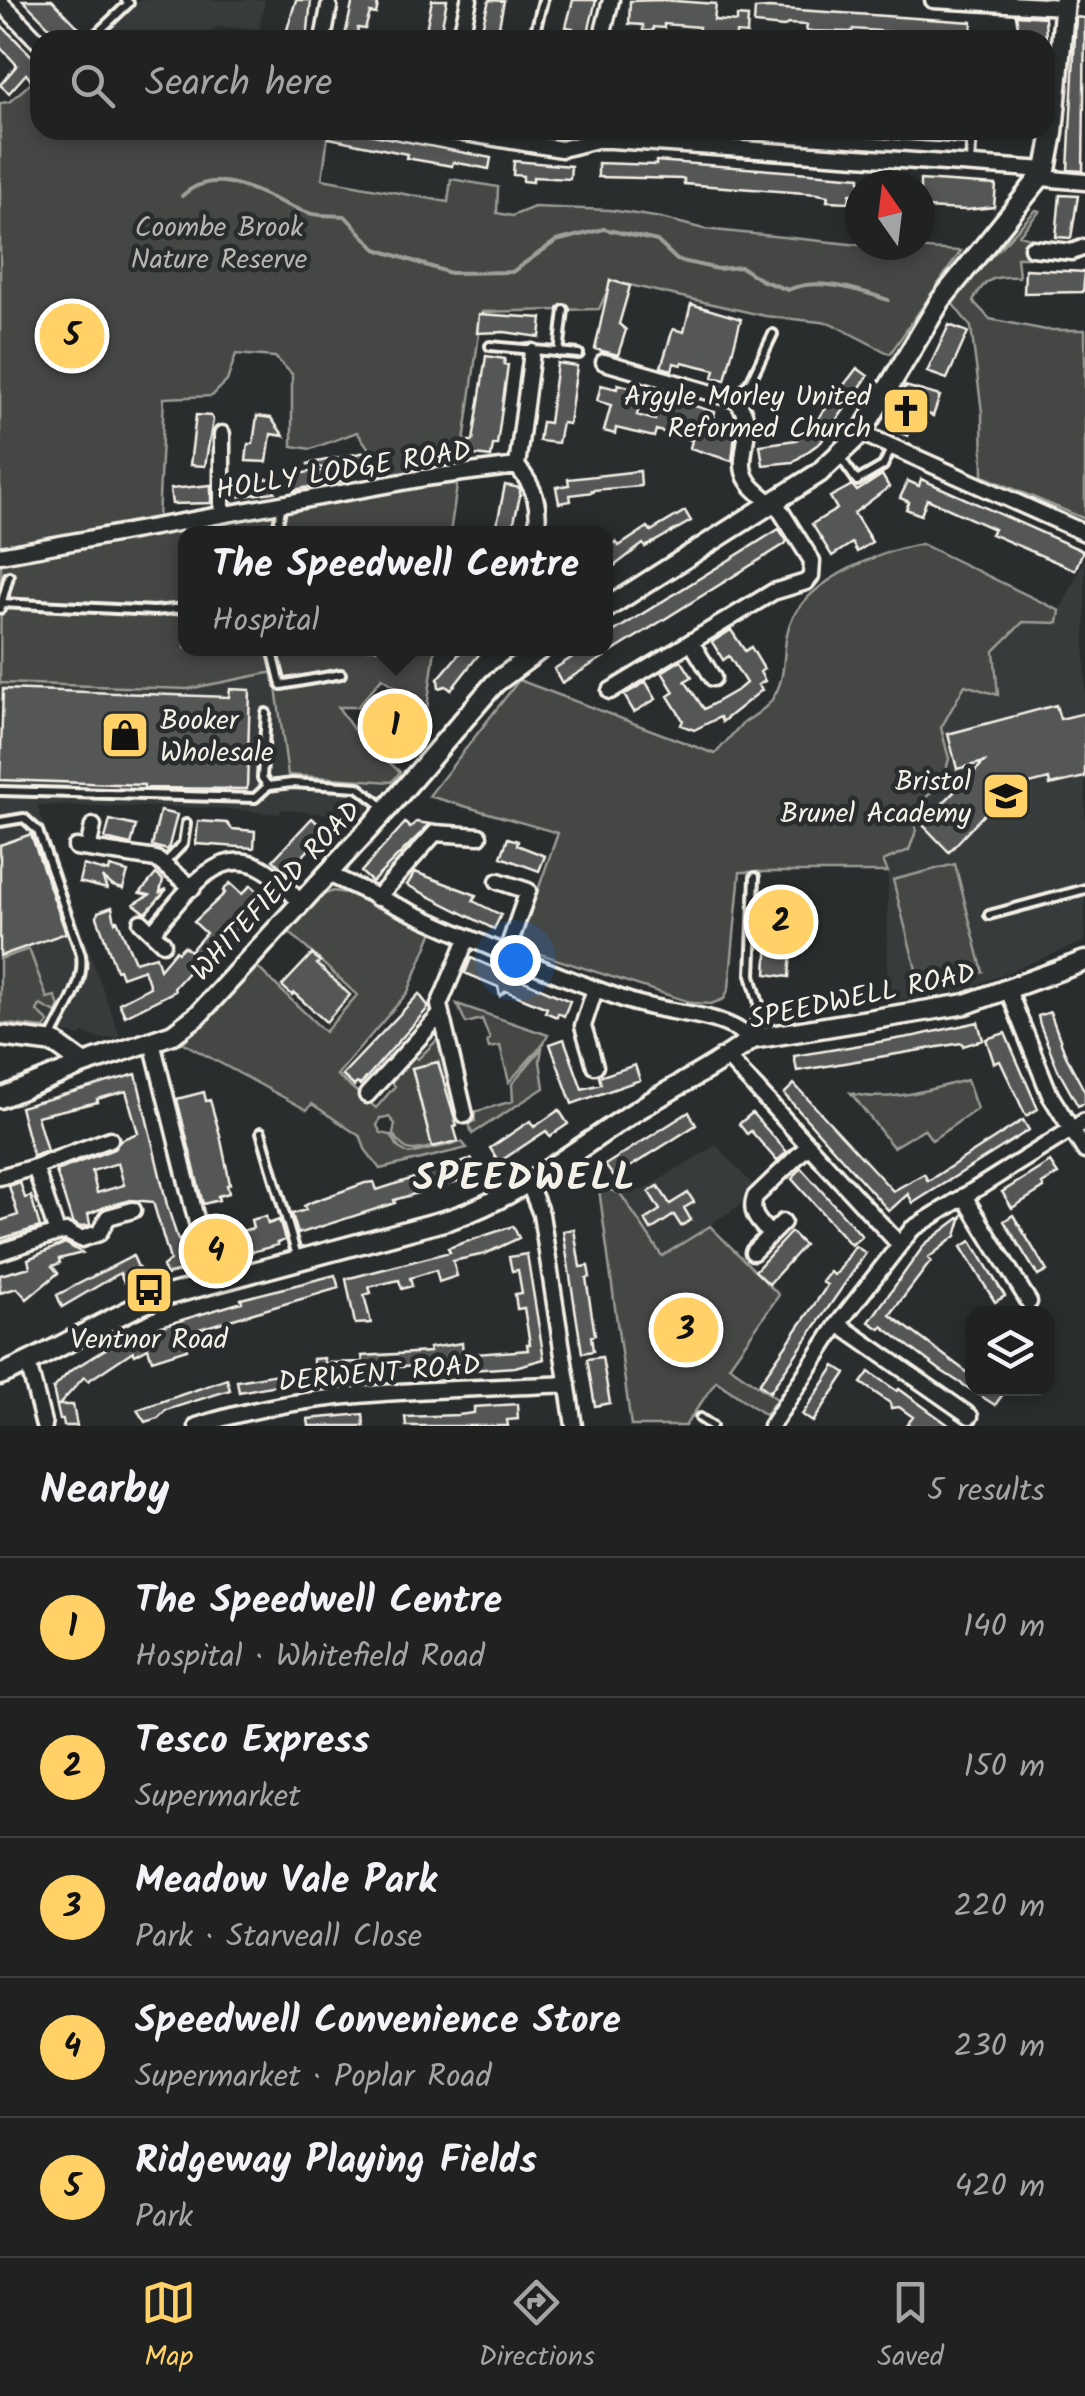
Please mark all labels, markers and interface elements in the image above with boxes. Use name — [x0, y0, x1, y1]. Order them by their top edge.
search box — [30, 30, 1055, 140]
text: Search here — [145, 55, 332, 115]
icon: search — [65, 58, 120, 113]
north arrow — [845, 170, 935, 260]
park label: Coombe Brook Nature Reserve — [131, 206, 308, 283]
pin: 5 — [40, 298, 104, 374]
place label: Argyle Morley United Reformed Church — [624, 375, 872, 452]
church icon: Argyle Morley United Reformed Church — [880, 385, 932, 437]
street label: HOLLY LODGE ROAD — [213, 429, 474, 514]
popup — [178, 526, 613, 656]
text: The Speedwell Centre — [212, 536, 579, 596]
text: Hospital — [212, 596, 320, 647]
pin: 1 — [362, 688, 428, 764]
place label: Booker Wholesale — [160, 699, 274, 776]
shop icon: Booker Wholesale — [99, 709, 151, 761]
place label: Bristol Brunel Academy — [780, 760, 972, 837]
school or university icon: Bristol Brunel Academy — [980, 770, 1032, 822]
street label: WHITEFIELD ROAD — [181, 791, 373, 992]
pin: 2 — [748, 884, 814, 960]
your location — [490, 935, 541, 986]
street label: SPEEDWELL ROAD — [746, 952, 979, 1043]
district label: SPEEDWELL — [413, 1150, 637, 1210]
pin: 4 — [184, 1214, 248, 1288]
bus stop icon: Ventnor Road — [123, 1264, 175, 1316]
pin: 3 — [654, 1292, 718, 1368]
map controls — [965, 1306, 1055, 1396]
button: layers — [965, 1306, 1055, 1396]
place label: Ventnor Road — [70, 1318, 229, 1363]
street label: DERWENT ROAD — [276, 1343, 482, 1406]
text: Nearby — [40, 1458, 169, 1525]
text: 5 results — [927, 1466, 1045, 1517]
text: The Speedwell Centre — [135, 1572, 502, 1632]
text: 1 — [68, 1602, 77, 1653]
text: 140 m — [963, 1602, 1045, 1653]
text: Hospital · Whitefield Road — [135, 1632, 485, 1683]
text: Tesco Express — [135, 1712, 370, 1772]
text: 2 — [63, 1742, 82, 1793]
text: 150 m — [963, 1742, 1045, 1793]
text: Supermarket — [135, 1772, 301, 1823]
text: Meadow Vale Park — [135, 1852, 437, 1912]
text: 3 — [64, 1882, 81, 1933]
text: 220 m — [954, 1882, 1045, 1933]
text: Park · Starveall Close — [135, 1912, 422, 1963]
text: Speedwell Convenience Store — [135, 1992, 621, 2052]
text: 4 — [64, 2022, 81, 2073]
text: 230 m — [954, 2022, 1045, 2073]
text: Supermarket · Poplar Road — [135, 2052, 491, 2103]
text: Ridgeway Playing Fields — [135, 2132, 537, 2192]
text: 5 — [64, 2162, 81, 2213]
text: 420 m — [954, 2162, 1045, 2213]
text: Park — [135, 2192, 193, 2243]
tab: Map — [141, 2275, 196, 2380]
tab: Directions — [479, 2275, 595, 2380]
tab: Saved — [877, 2275, 944, 2380]

